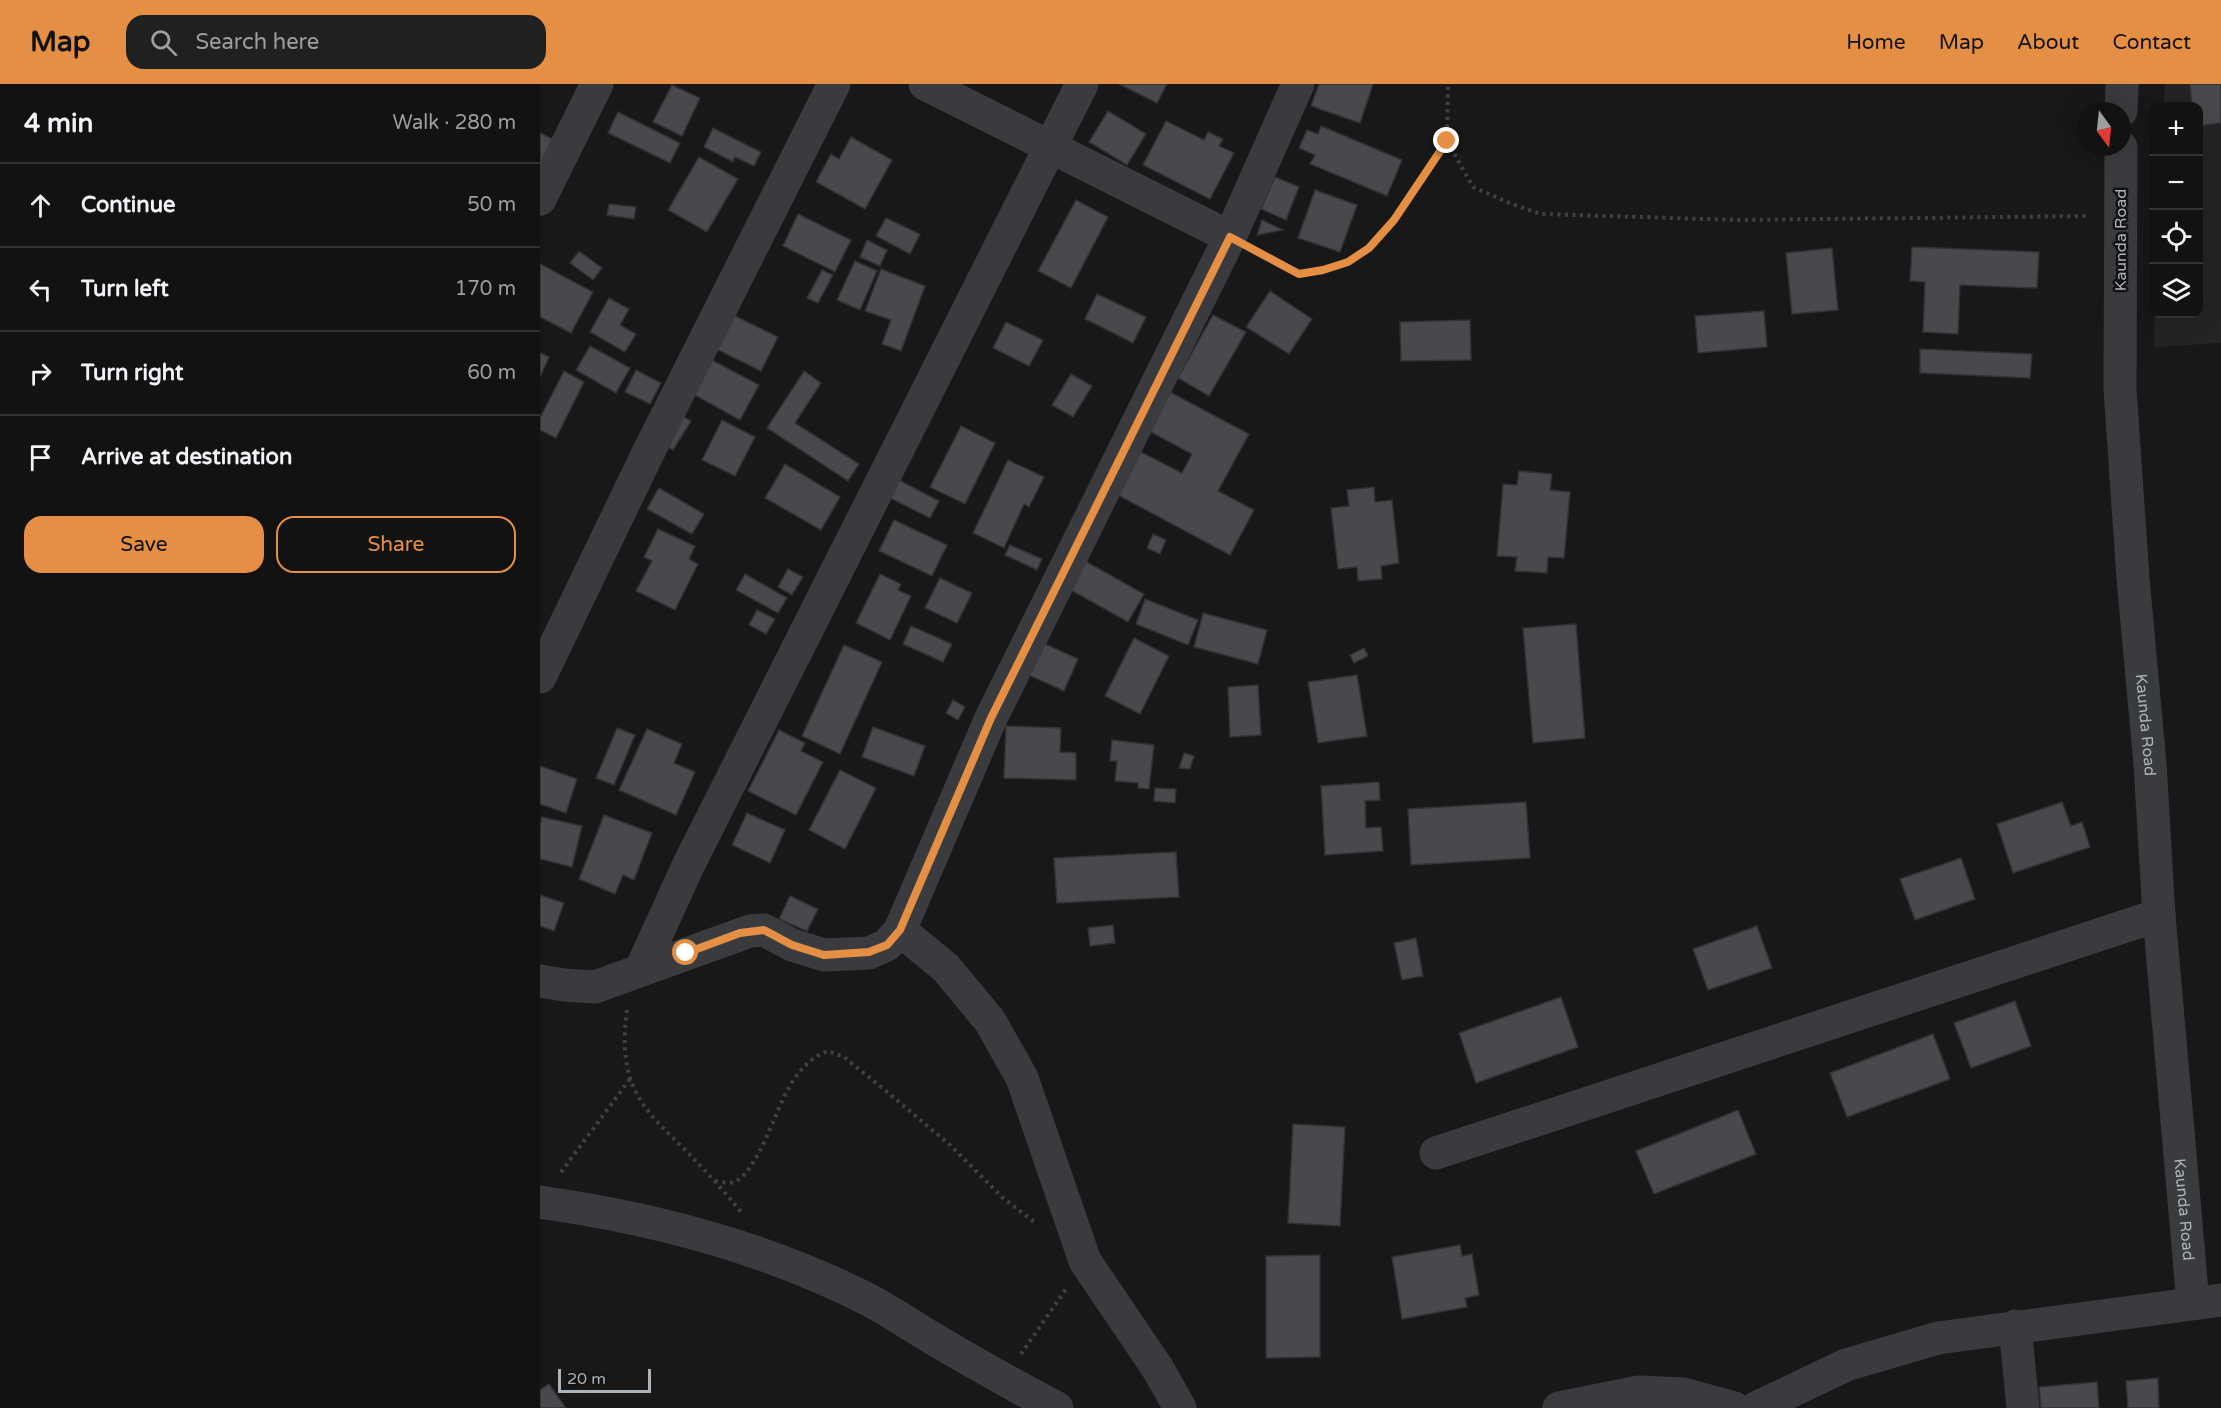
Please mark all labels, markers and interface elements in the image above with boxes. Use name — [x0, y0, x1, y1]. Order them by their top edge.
search box — [126, 15, 546, 69]
text: Map — [30, 25, 90, 59]
icon: search — [147, 26, 180, 59]
text: Search here — [195, 29, 319, 55]
text: Home — [1846, 30, 1906, 55]
text: Map — [1939, 30, 1984, 55]
text: About — [2017, 30, 2079, 55]
text: Contact — [2112, 30, 2191, 55]
north arrow — [2077, 102, 2131, 156]
map controls — [2149, 102, 2203, 318]
button: + — [2149, 102, 2203, 156]
text: 4 min — [24, 108, 93, 139]
text: Walk · 280 m — [393, 111, 516, 135]
route end — [1433, 127, 1459, 153]
button: − — [2149, 156, 2203, 210]
icon: ahead — [24, 189, 57, 222]
street label: Kaunda Road — [2111, 189, 2131, 291]
text: Continue — [81, 192, 176, 218]
text: 50 m — [467, 193, 516, 217]
button: locate — [2149, 210, 2203, 264]
button: layers — [2149, 264, 2203, 318]
icon: left — [24, 273, 57, 306]
text: Turn left — [81, 276, 169, 302]
text: 170 m — [455, 277, 516, 301]
icon: right — [24, 357, 57, 390]
text: Turn right — [81, 360, 183, 386]
text: 60 m — [467, 361, 516, 385]
icon: arrive — [24, 441, 57, 474]
text: Arrive at destination — [81, 444, 292, 470]
button: Save — [24, 516, 264, 573]
button: Share — [276, 516, 516, 573]
street label: Kaunda Road — [2131, 673, 2160, 777]
route start — [672, 939, 698, 965]
street label: Kaunda Road — [2169, 1157, 2198, 1261]
scale bar — [558, 1366, 651, 1394]
text: 20 m — [567, 1369, 606, 1389]

